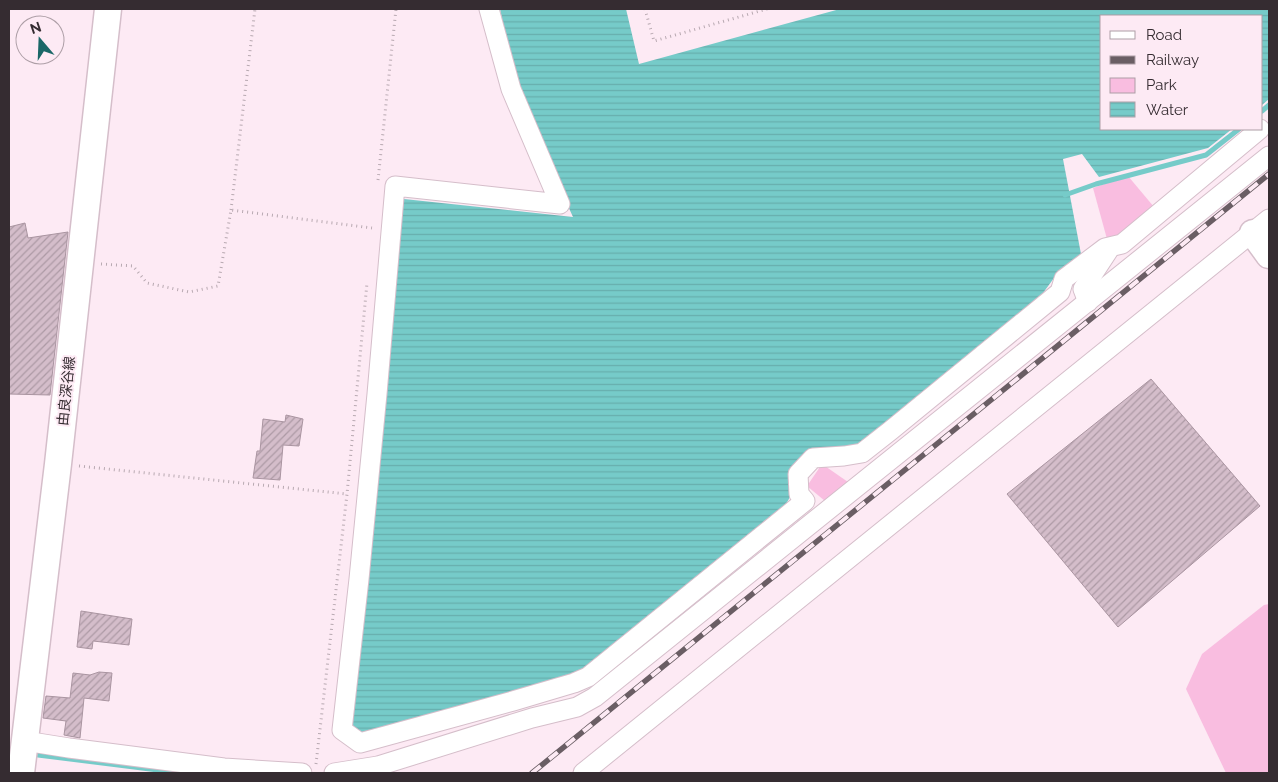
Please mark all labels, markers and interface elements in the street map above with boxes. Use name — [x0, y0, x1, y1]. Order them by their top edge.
north arrow — [15, 15, 65, 65]
legend — [1100, 15, 1263, 130]
text: N — [28, 18, 43, 37]
text: Road — [1146, 26, 1182, 44]
text: Railway — [1146, 51, 1199, 69]
text: Park — [1146, 76, 1177, 94]
text: Water — [1146, 101, 1189, 119]
street label: 由良深谷線 — [54, 355, 78, 427]

